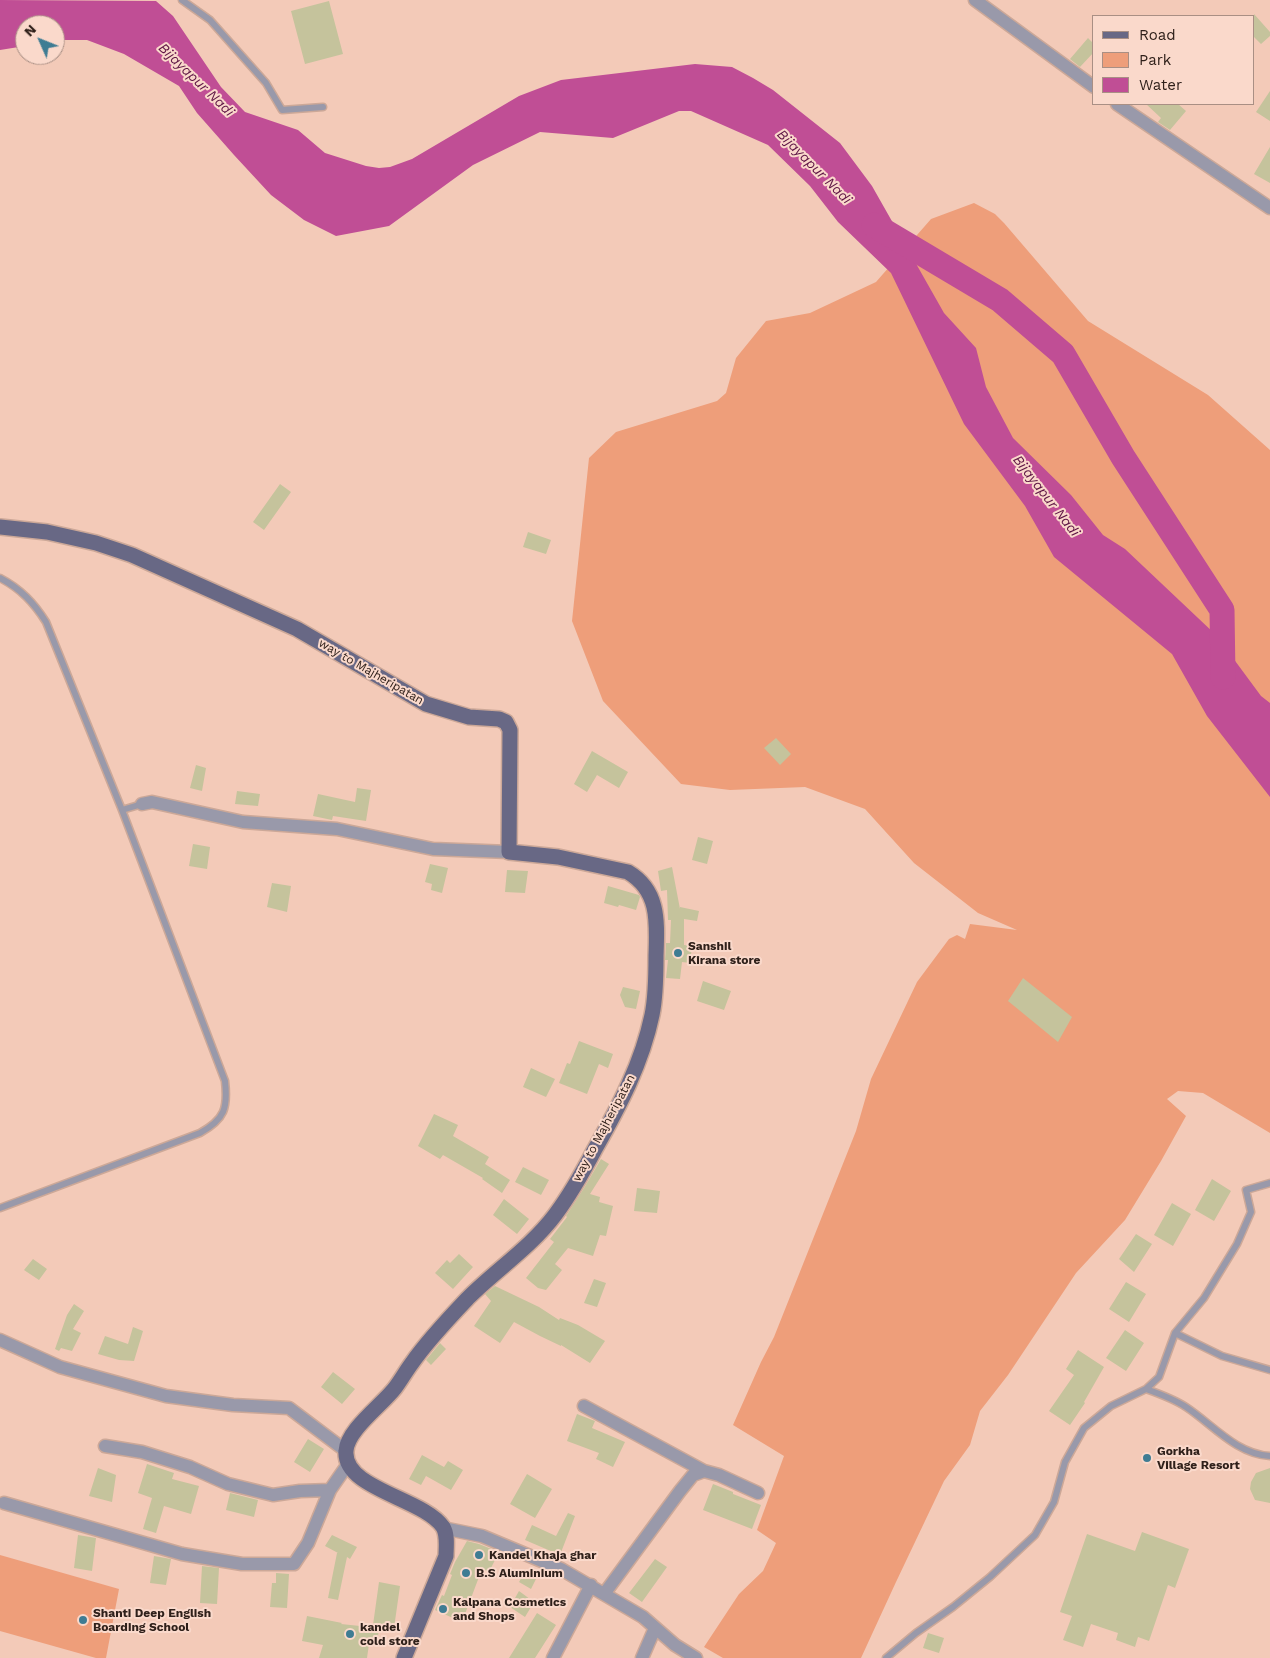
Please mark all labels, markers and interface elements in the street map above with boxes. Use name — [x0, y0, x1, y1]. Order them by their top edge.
north arrow — [15, 15, 65, 65]
legend — [1092, 15, 1255, 105]
text: N — [21, 21, 39, 40]
text: Road — [1139, 26, 1176, 44]
water label: Bijayapur Nadi — [155, 40, 237, 120]
text: Park — [1139, 51, 1171, 69]
text: Water — [1139, 76, 1182, 94]
water label: Bijayapur Nadi — [773, 126, 855, 208]
water label: Bijayapur Nadi — [1009, 452, 1083, 540]
street label: way to Majheripatan — [316, 636, 426, 708]
place label: Sanshil Kirana store — [688, 939, 761, 967]
marker: Sanshil Kirana store — [672, 947, 684, 959]
street label: way to Majheripatan — [570, 1072, 638, 1184]
place label: Gorkha Village Resort — [1157, 1444, 1240, 1472]
marker: Gorkha Village Resort — [1141, 1452, 1153, 1464]
place label: Kandel Khaja ghar — [489, 1548, 596, 1562]
marker: Kandel Khaja ghar — [473, 1549, 485, 1561]
place label: B.S Aluminium — [476, 1566, 563, 1580]
marker: B.S Aluminium — [460, 1567, 472, 1579]
place label: Kalpana Cosmetics and Shops — [453, 1595, 566, 1623]
marker: Kalpana Cosmetics and Shops — [437, 1603, 449, 1615]
place label: Shanti Deep English Boarding School — [93, 1606, 211, 1634]
marker: Shanti Deep English Boarding School — [77, 1614, 89, 1626]
place label: kandel cold store — [360, 1620, 420, 1648]
marker: kandel cold store — [344, 1628, 356, 1640]

